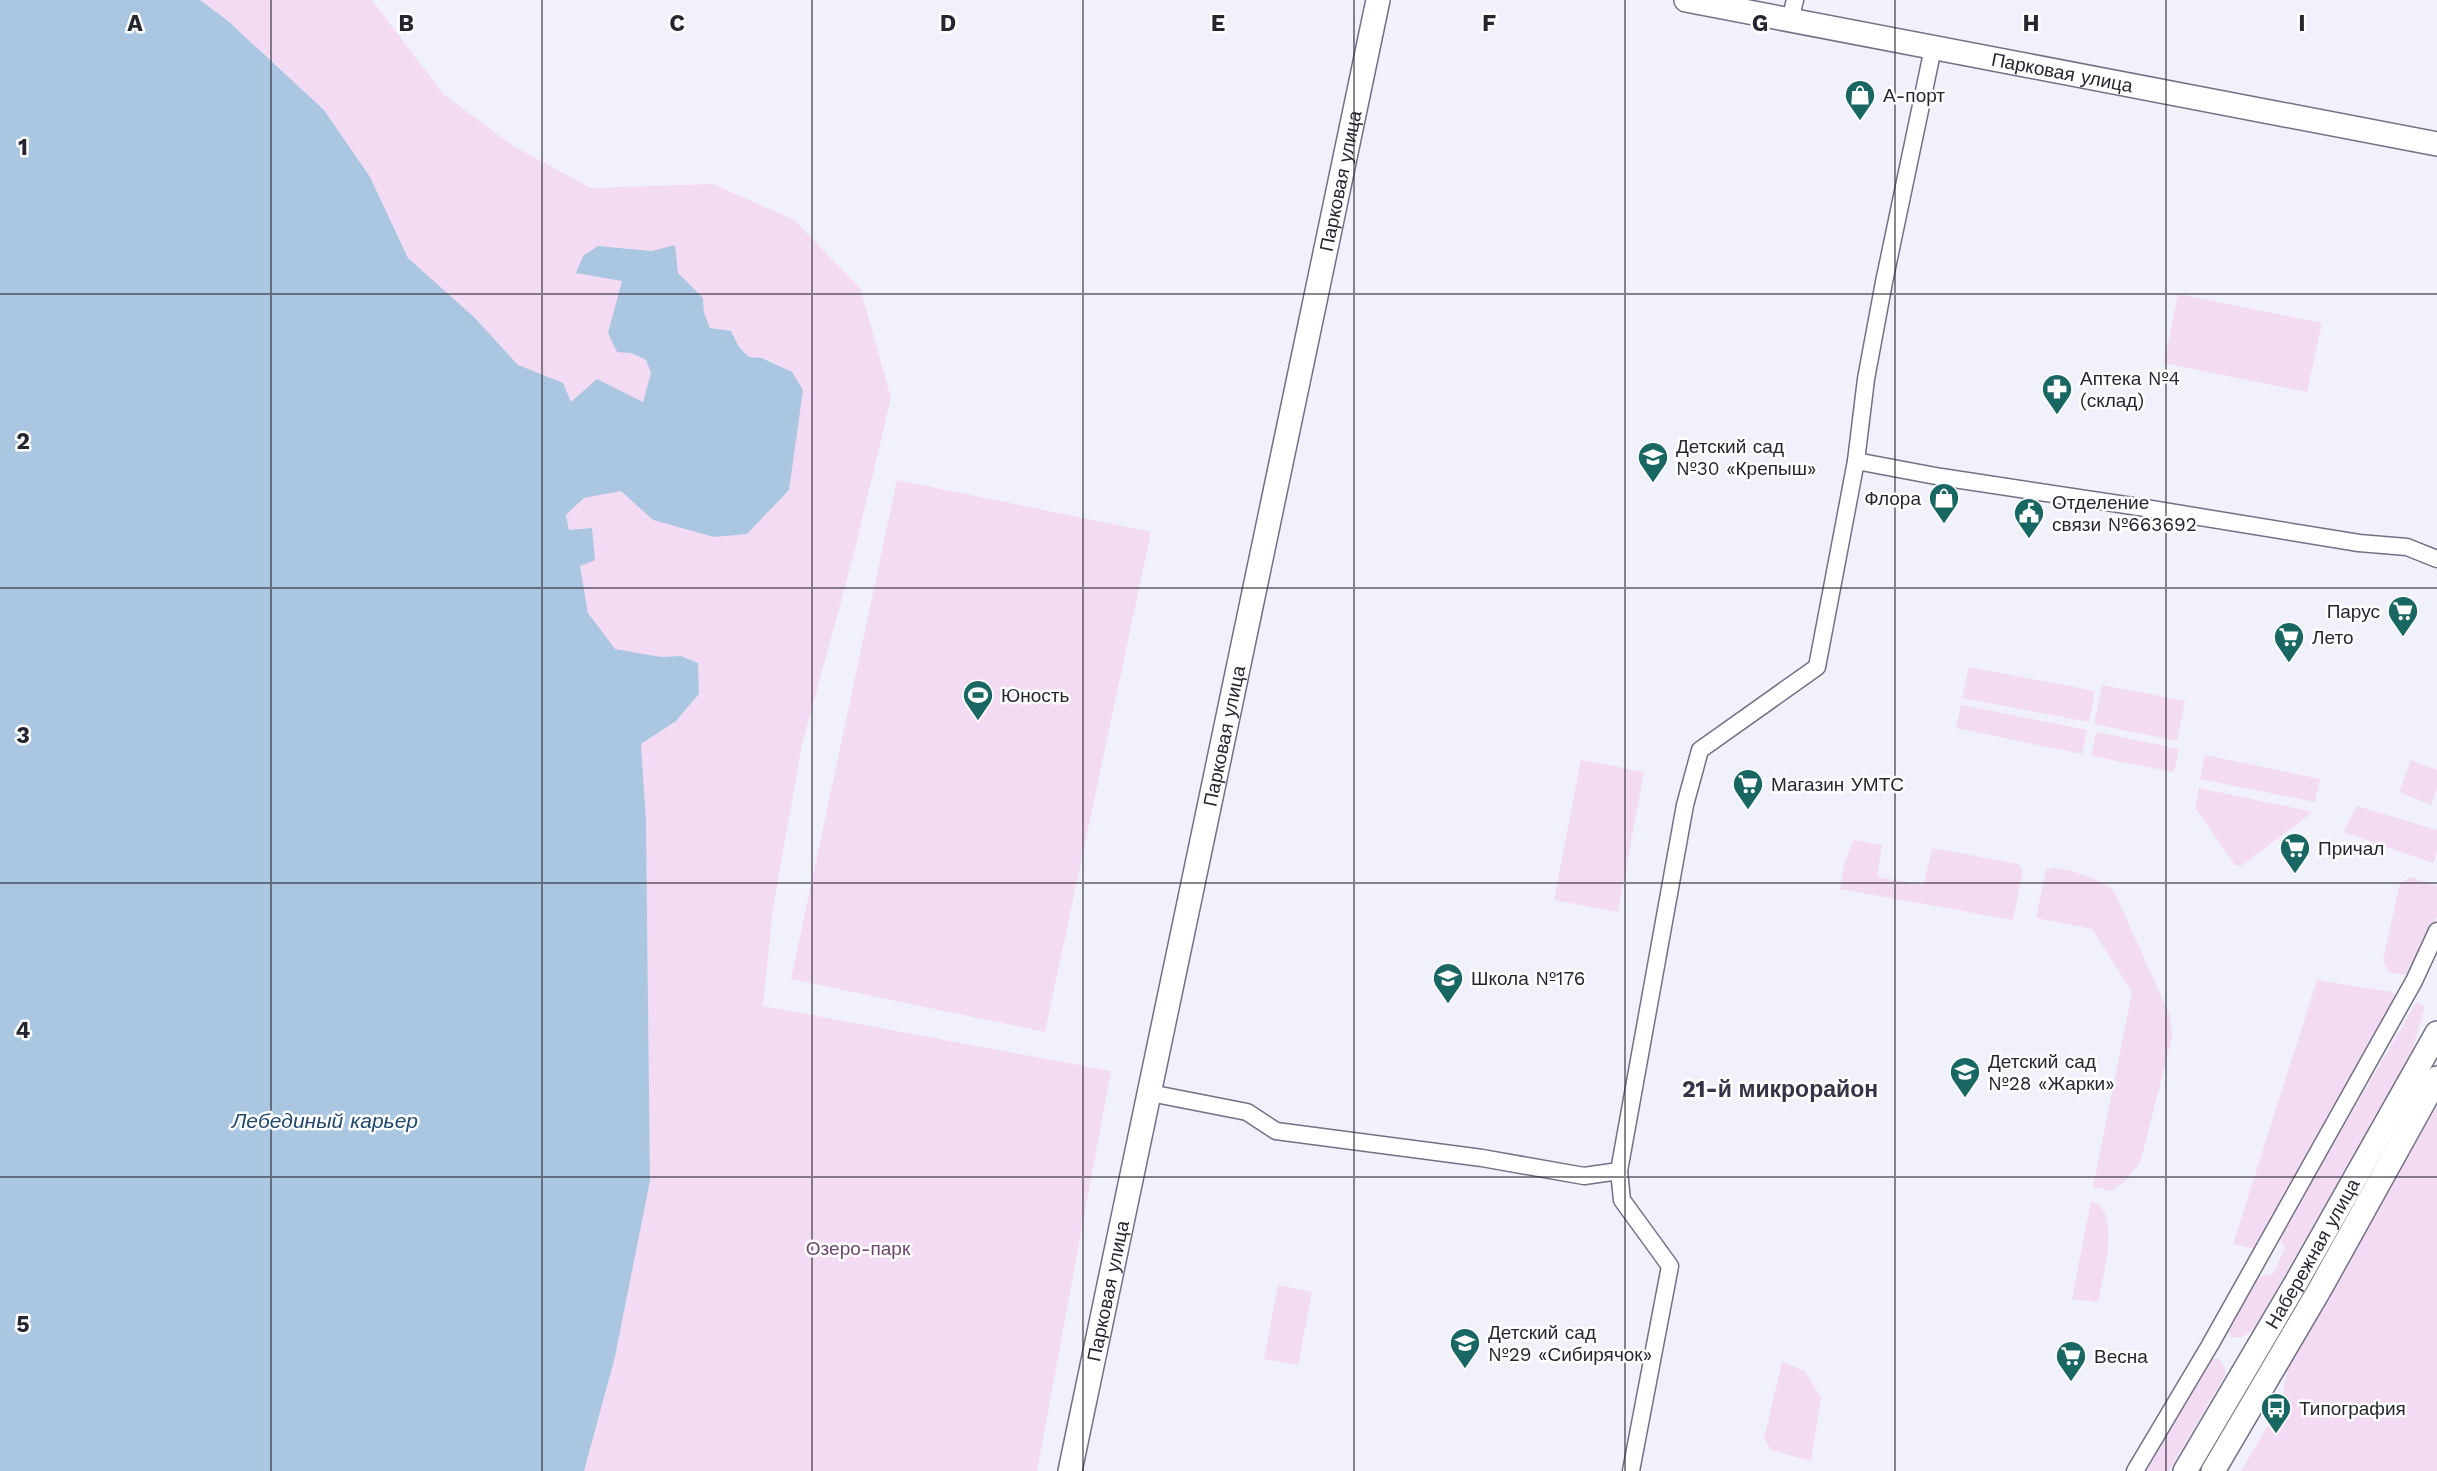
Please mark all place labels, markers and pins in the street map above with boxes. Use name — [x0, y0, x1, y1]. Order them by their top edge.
shop icon: А-порт — [1843, 78, 1877, 122]
place label: А-порт — [1883, 84, 1945, 107]
place label: Аптека №4 (склад) — [2080, 367, 2180, 412]
pharmacy icon: Аптека №4 (склад) — [2040, 372, 2074, 416]
place label: Детский сад №30 «Крепыш» — [1676, 435, 1816, 480]
school or university icon: Детский сад №30 «Крепыш» — [1636, 440, 1670, 484]
shop icon: Флора — [1927, 481, 1961, 525]
place label: Флора — [1864, 487, 1921, 510]
place label: Отделение связи №663692 — [2052, 491, 2197, 536]
public building icon: Отделение связи №663692 — [2012, 496, 2046, 540]
supermarket icon: Парус — [2386, 594, 2420, 638]
place label: Парус — [2327, 600, 2380, 623]
supermarket icon: Лето — [2272, 620, 2306, 664]
place label: Лето — [2312, 626, 2353, 649]
sports icon: Юность — [961, 678, 995, 722]
place label: Юность — [1001, 684, 1069, 707]
supermarket icon: Магазин УМТС — [1731, 767, 1765, 811]
place label: Магазин УМТС — [1771, 773, 1904, 796]
supermarket icon: Причал — [2278, 831, 2312, 875]
place label: Причал — [2318, 837, 2384, 860]
school or university icon: Школа №176 — [1431, 961, 1465, 1005]
place label: Школа №176 — [1471, 967, 1585, 990]
place label: Детский сад №28 «Жарки» — [1988, 1050, 2115, 1095]
school or university icon: Детский сад №28 «Жарки» — [1948, 1055, 1982, 1099]
place label: Детский сад №29 «Сибирячок» — [1488, 1321, 1652, 1366]
school or university icon: Детский сад №29 «Сибирячок» — [1448, 1326, 1482, 1370]
supermarket icon: Весна — [2054, 1339, 2088, 1383]
place label: Весна — [2094, 1345, 2148, 1368]
bus stop icon: Типография — [2259, 1391, 2293, 1435]
place label: Типография — [2299, 1397, 2406, 1420]

